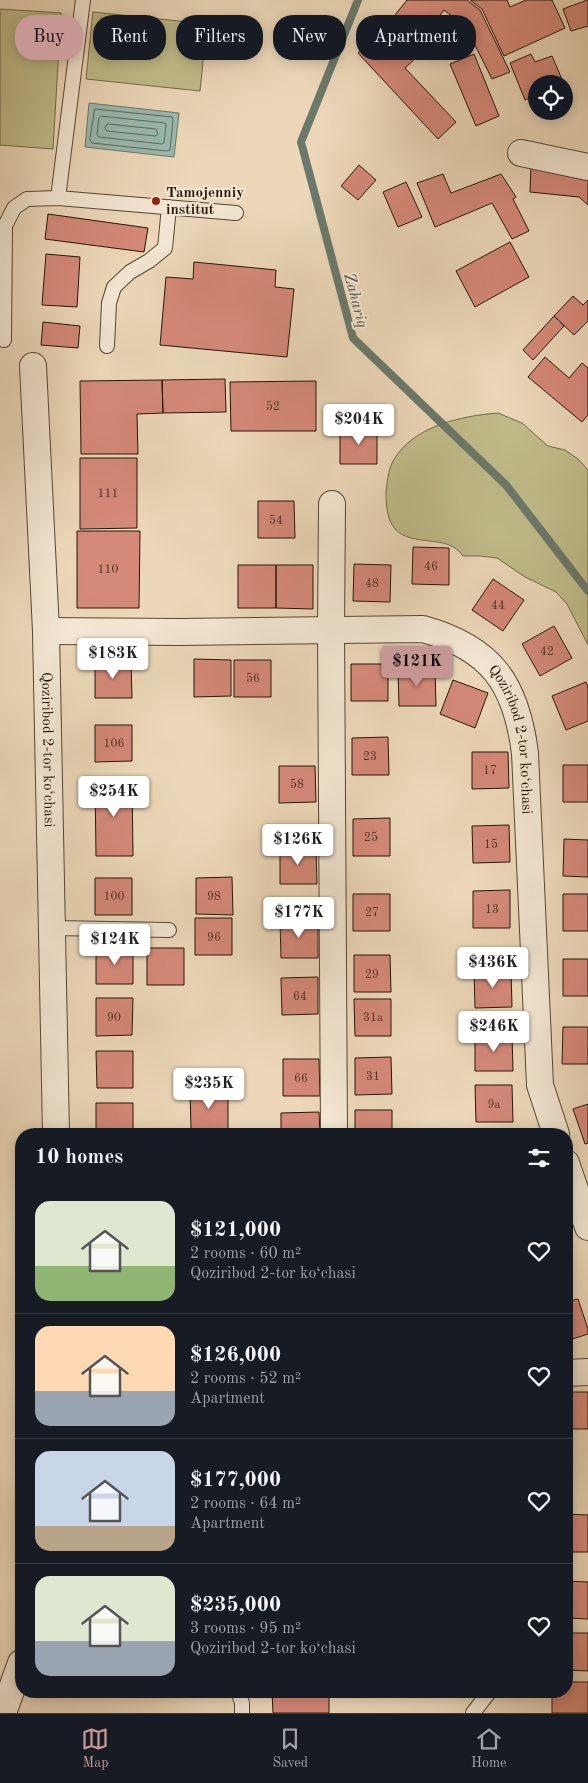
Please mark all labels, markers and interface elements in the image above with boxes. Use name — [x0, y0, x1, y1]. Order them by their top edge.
chip: Buy — [15, 15, 83, 60]
chip: Rent — [93, 15, 166, 60]
chip: Filters — [176, 15, 263, 60]
chip: New — [273, 15, 346, 60]
chip: Apartment — [356, 15, 476, 60]
map controls — [528, 75, 573, 120]
button: locate — [528, 75, 573, 120]
place label: Tamojenniy institut — [166, 186, 244, 218]
marker: Tamojenniy institut — [150, 195, 162, 207]
water label: Zahariq — [340, 271, 370, 330]
house number: 52 — [266, 400, 280, 413]
pin: $204K — [324, 404, 394, 446]
text: $204K — [334, 412, 384, 428]
house number: 111 — [98, 488, 118, 500]
house number: 54 — [269, 514, 283, 527]
house number: 46 — [424, 561, 438, 573]
house number: 110 — [98, 564, 118, 576]
house number: 48 — [365, 578, 379, 590]
house number: 44 — [491, 600, 505, 612]
pin: $183K — [78, 638, 148, 680]
text: $183K — [88, 646, 138, 662]
pin: $121K — [382, 646, 452, 688]
house number: 42 — [540, 646, 554, 658]
text: $121K — [392, 654, 442, 670]
street label: Qoziribod 2-tor ko‘chasi — [485, 663, 534, 815]
street label: Qoziribod 2-tor ko‘chasi — [38, 672, 56, 828]
house number: 56 — [246, 672, 260, 685]
house number: 106 — [104, 738, 124, 750]
house number: 23 — [363, 751, 377, 763]
house number: 17 — [483, 765, 497, 777]
pin: $254K — [79, 776, 149, 818]
house number: 58 — [290, 778, 304, 791]
text: $254K — [89, 784, 139, 800]
pin: $126K — [263, 824, 333, 866]
house number: 25 — [364, 831, 378, 844]
text: $126K — [273, 832, 323, 848]
house number: 15 — [484, 838, 498, 851]
house number: 100 — [104, 891, 124, 903]
house number: 98 — [207, 891, 221, 903]
pin: $177K — [264, 896, 334, 939]
house number: 13 — [485, 904, 499, 916]
text: $177K — [274, 905, 324, 921]
house number: 27 — [365, 907, 379, 919]
pin: $124K — [80, 924, 150, 966]
text: $124K — [90, 932, 140, 948]
house number: 96 — [207, 932, 221, 944]
pin: $436K — [458, 946, 528, 989]
text: $436K — [468, 955, 518, 971]
house number: 29 — [365, 969, 379, 981]
house number: 64 — [293, 991, 307, 1003]
pin: $246K — [459, 1010, 529, 1053]
house number: 90 — [107, 1012, 121, 1024]
house number: 31а — [363, 1012, 383, 1024]
text: $246K — [469, 1019, 519, 1035]
pin: $235K — [174, 1068, 244, 1110]
house number: 31 — [366, 1071, 380, 1083]
house number: 66 — [294, 1073, 308, 1085]
text: $235K — [184, 1076, 234, 1092]
house number: 9а — [488, 1099, 501, 1111]
icon: filters — [525, 1144, 553, 1172]
text: 10 homes — [35, 1147, 123, 1168]
text: $121,000 — [190, 1220, 281, 1241]
icon: home — [75, 1221, 135, 1281]
icon: heart — [525, 1237, 553, 1265]
text: 2 rooms · 60 m² — [190, 1246, 301, 1262]
text: Qoziribod 2-tor ko‘chasi — [190, 1266, 356, 1282]
text: $126,000 — [190, 1345, 281, 1366]
icon: home — [75, 1346, 135, 1406]
icon: heart — [525, 1362, 553, 1390]
text: 2 rooms · 52 m² — [190, 1371, 301, 1387]
text: Apartment — [190, 1391, 265, 1407]
text: $177,000 — [190, 1470, 281, 1491]
icon: home — [75, 1471, 135, 1531]
icon: heart — [525, 1487, 553, 1515]
text: 2 rooms · 64 m² — [190, 1496, 301, 1512]
text: Apartment — [190, 1516, 265, 1532]
text: $235,000 — [190, 1595, 281, 1616]
icon: home — [75, 1596, 135, 1656]
icon: heart — [525, 1612, 553, 1640]
text: 3 rooms · 95 m² — [190, 1621, 301, 1637]
text: Qoziribod 2-tor ko‘chasi — [190, 1641, 356, 1657]
tab: Map — [81, 1725, 109, 1772]
tab: Saved — [272, 1725, 308, 1772]
tab: Home — [471, 1725, 507, 1772]

